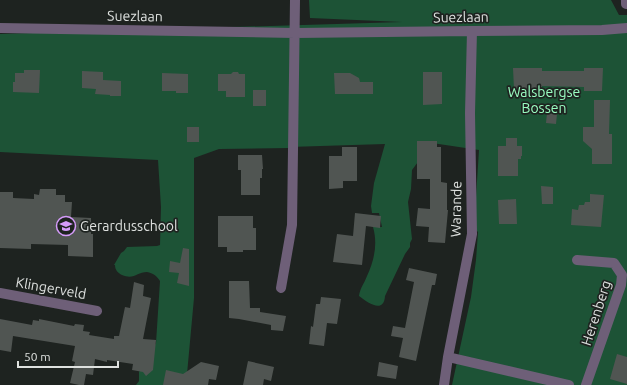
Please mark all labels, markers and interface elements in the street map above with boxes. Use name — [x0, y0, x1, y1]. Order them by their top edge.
street label: Suezlaan — [107, 8, 163, 24]
street label: Suezlaan — [433, 9, 489, 25]
park label: Walsbergse Bossen — [508, 84, 580, 116]
street label: Warande — [448, 181, 464, 237]
school or university icon: Gerardusschool — [55, 215, 77, 237]
place label: Gerardusschool — [80, 218, 178, 234]
street label: Klingerveld — [14, 274, 88, 302]
street label: Herenberg — [578, 278, 614, 348]
scale bar — [18, 343, 118, 369]
text: 50 m — [24, 350, 51, 363]

